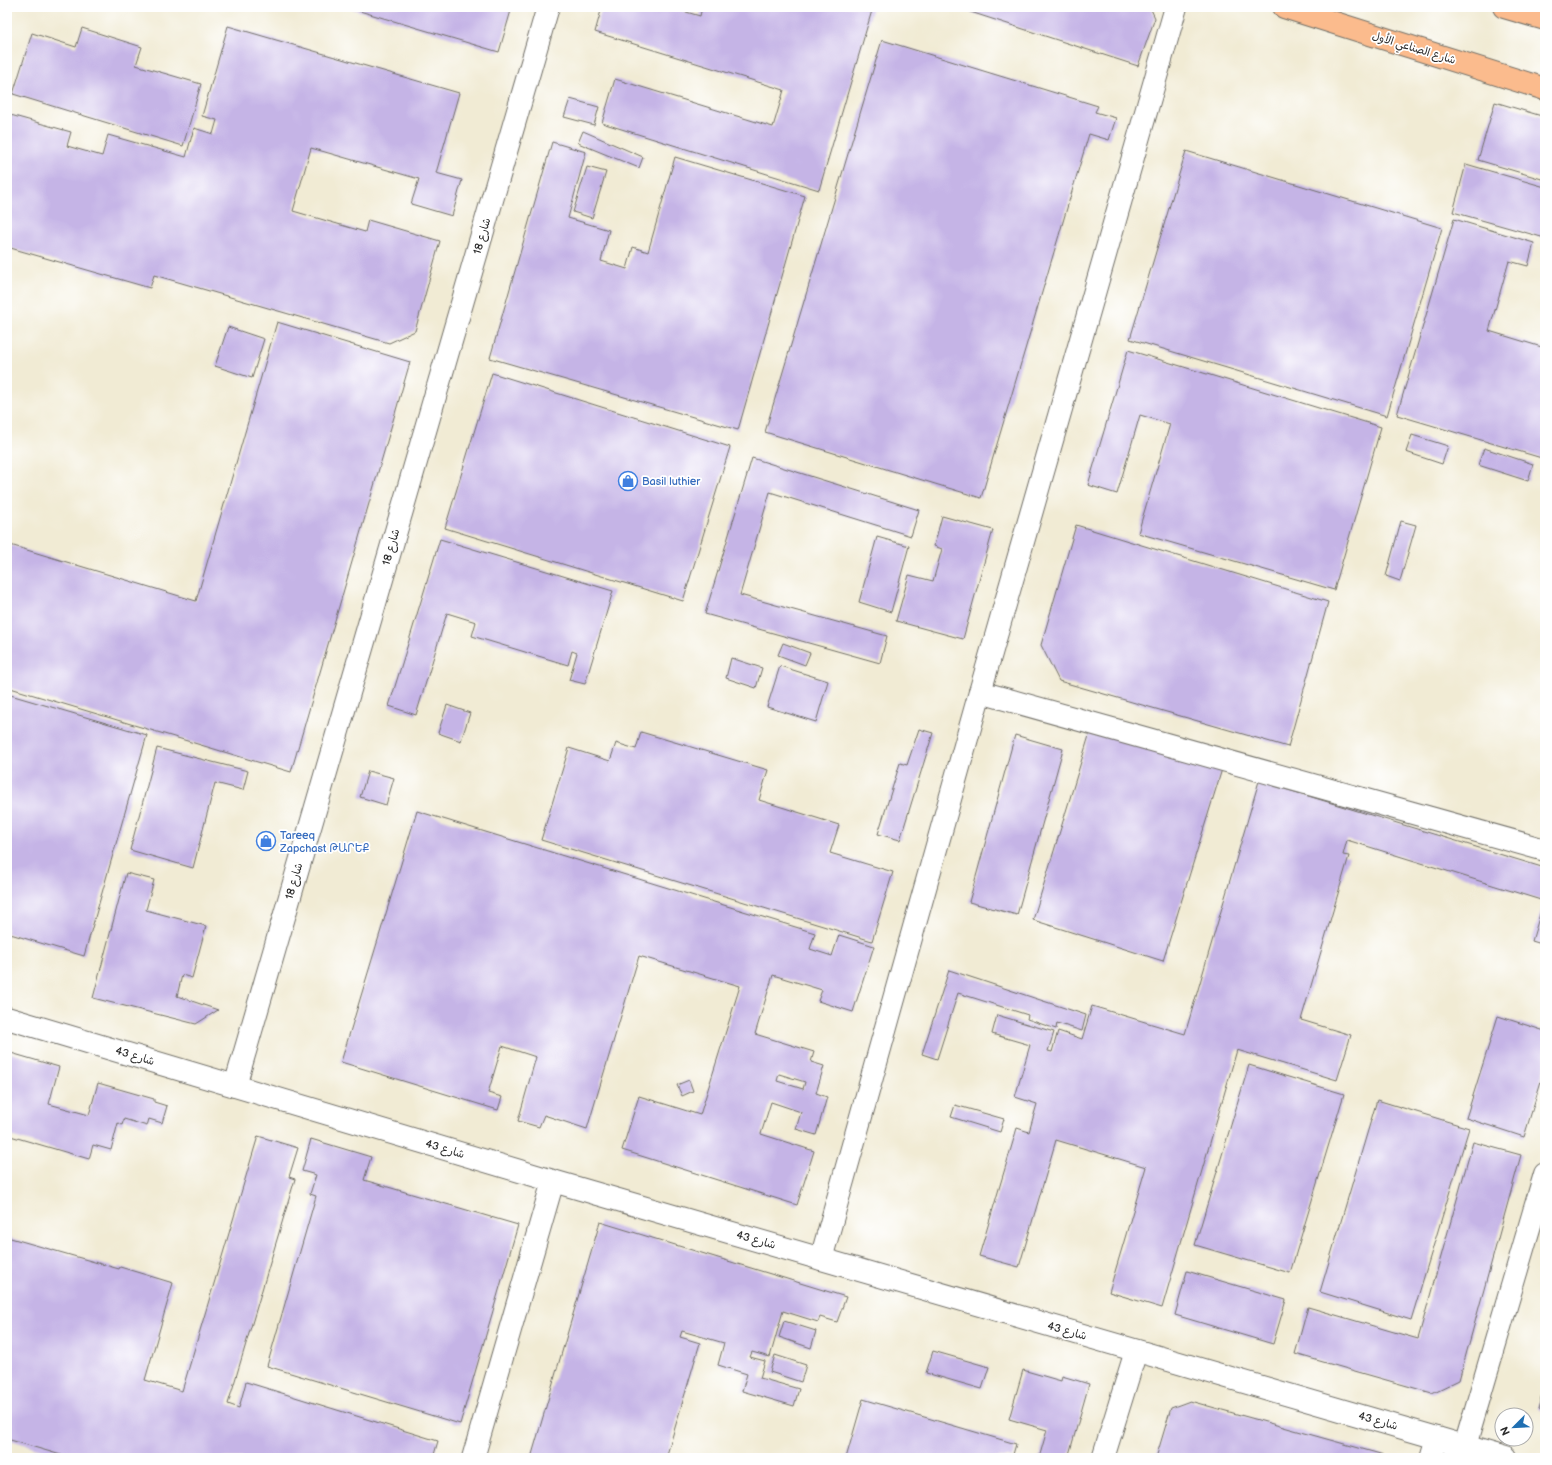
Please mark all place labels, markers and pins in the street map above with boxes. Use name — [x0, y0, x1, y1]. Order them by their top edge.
shop icon: Basil luthier — [617, 470, 639, 492]
place label: Basil luthier — [642, 475, 701, 488]
place label: Tareeq Zapchast ԹԱՐԵՔ — [279, 829, 369, 855]
shop icon: Tareeq Zapchast ԹԱՐԵՔ — [255, 830, 277, 852]

